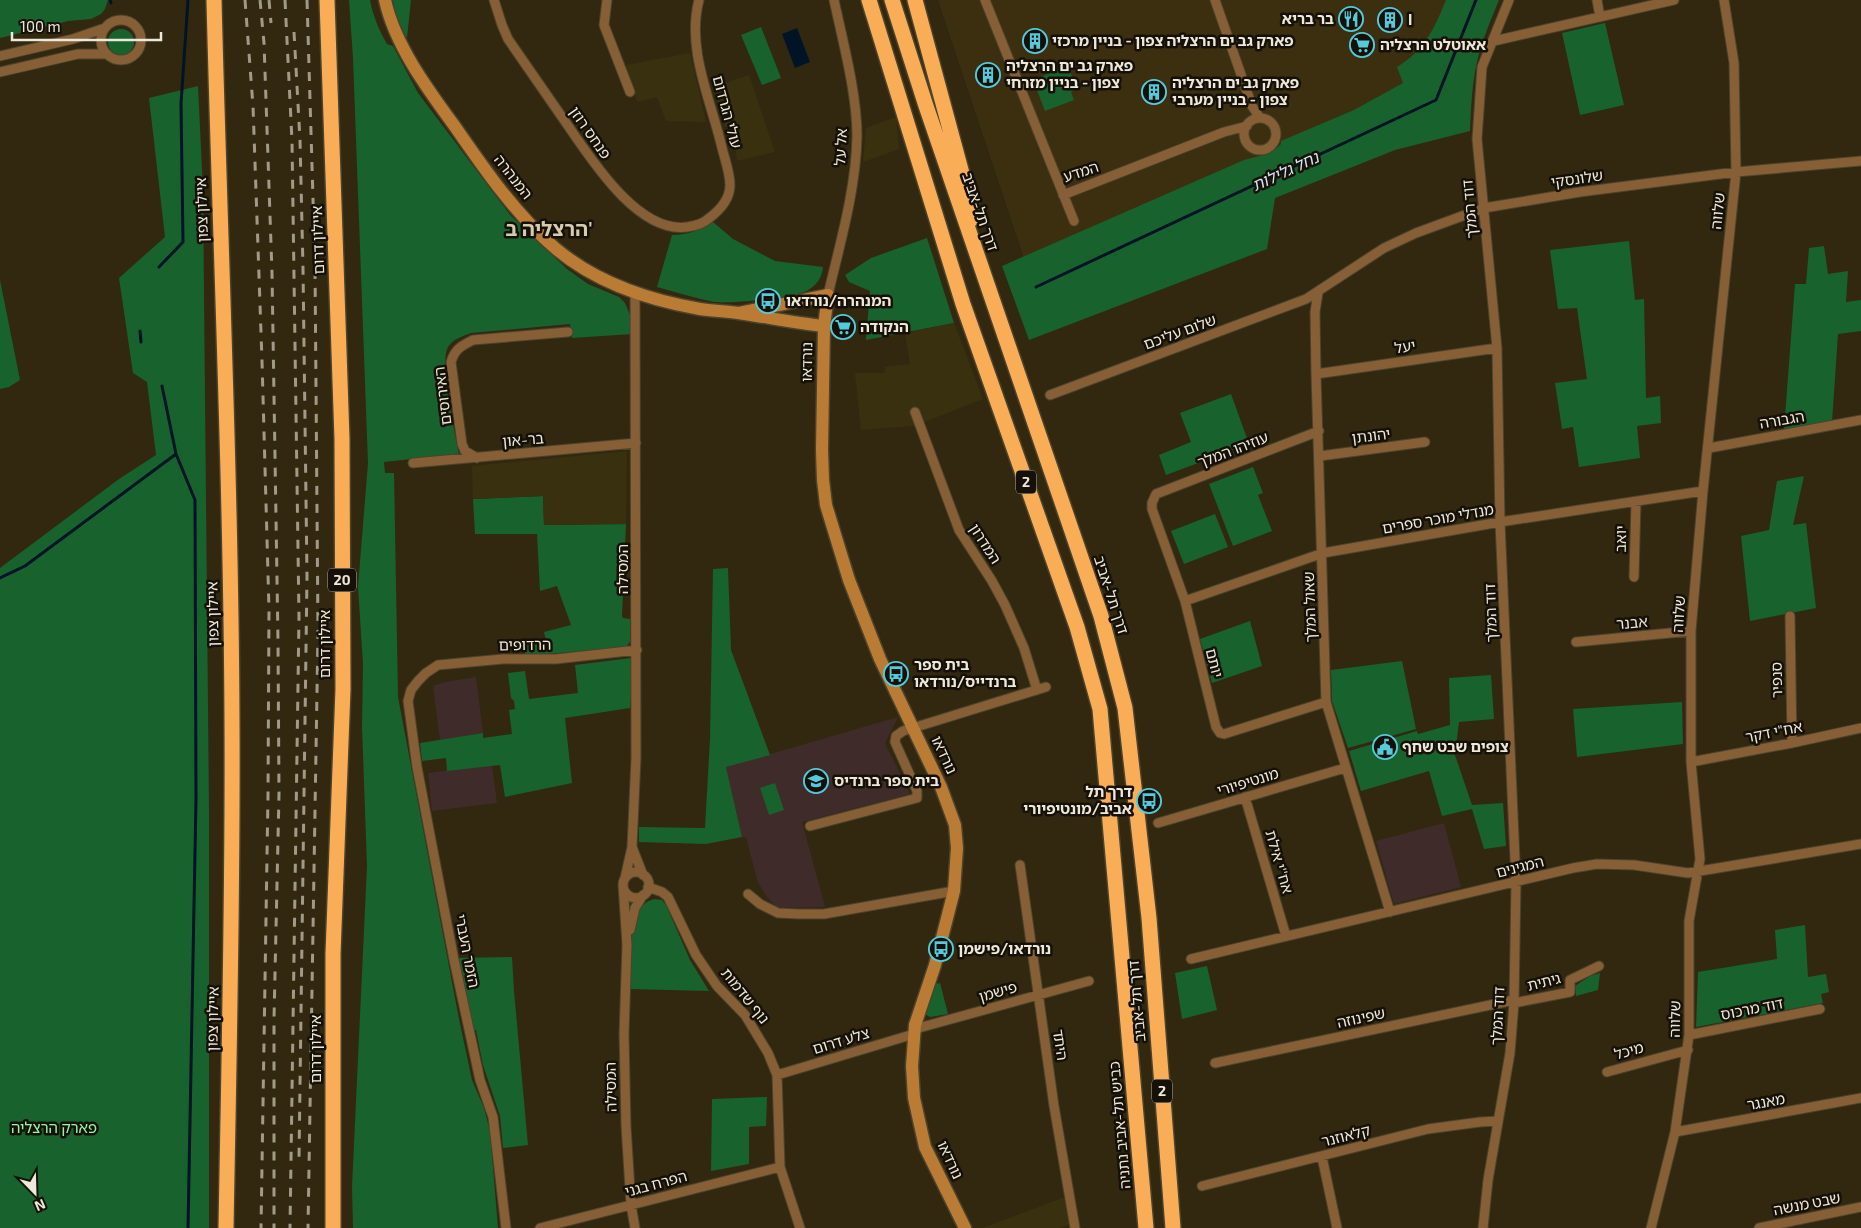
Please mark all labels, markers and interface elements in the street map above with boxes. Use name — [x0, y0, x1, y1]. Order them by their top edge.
restaurant icon: בר בריא — [1338, 6, 1364, 32]
building icon: I — [1377, 7, 1403, 33]
place label: בר בריא — [1282, 9, 1334, 27]
scale bar — [12, 10, 161, 42]
place label: I — [1408, 10, 1412, 28]
text: 100 m — [20, 17, 61, 35]
building icon: פארק גב ים הרצליה צפון - בניין מרכזי — [1022, 28, 1048, 54]
place label: פארק גב ים הרצליה צפון - בניין מרכזי — [1052, 31, 1294, 49]
supermarket icon: אאוטלט הרצליה — [1349, 32, 1375, 58]
place label: אאוטלט הרצליה — [1380, 35, 1486, 53]
place label: פארק גב ים הרצליה צפון - בניין מזרחי — [1006, 56, 1133, 91]
building icon: פארק גב ים הרצליה צפון - בניין מזרחי — [975, 62, 1001, 88]
street label: עולי הגרדום — [710, 73, 746, 150]
place label: פארק גב ים הרצליה צפון - בניין מערבי — [1172, 73, 1299, 108]
building icon: פארק גב ים הרצליה צפון - בניין מערבי — [1141, 79, 1167, 105]
street label: פנחס רוזן — [566, 103, 615, 162]
street label: אל על — [830, 128, 850, 166]
water label: נחל גלילות — [1248, 146, 1322, 194]
street label: המנהרה — [491, 150, 537, 202]
street label: המדע — [1061, 157, 1101, 185]
street label: שלונסקי — [1550, 165, 1604, 191]
street label: דרך תל-אביב — [959, 170, 1003, 253]
street label: איילון צפון — [191, 177, 211, 243]
street label: דוד המלך — [1457, 179, 1481, 239]
street label: שלווה — [1706, 191, 1728, 230]
street label: איילון דרום — [307, 205, 327, 275]
district label: הרצליה ב' — [506, 216, 592, 240]
bus stop icon: המנהרה/נורדאו — [755, 288, 781, 314]
place label: המנהרה/נורדאו — [786, 291, 891, 309]
street label: שלום עליכם — [1141, 310, 1218, 352]
supermarket icon: הנקודה — [830, 314, 856, 340]
place label: הנקודה — [860, 317, 909, 335]
street label: יעל — [1393, 336, 1417, 356]
street label: נורדאו — [797, 342, 815, 382]
street label: האירוסים — [429, 366, 455, 426]
street label: הגבורה — [1758, 406, 1806, 432]
street label: יהונתן — [1350, 424, 1391, 446]
street label: עוזיהו המלך — [1195, 427, 1271, 471]
street label: בר-און — [501, 428, 545, 450]
road number: 2 — [1016, 471, 1036, 494]
street label: מנדלי מוכר ספרים — [1381, 499, 1495, 537]
street label: המדרון — [966, 520, 1005, 567]
street label: יואב — [1611, 525, 1629, 553]
street label: המסילה — [613, 544, 631, 594]
street label: דרך תל-אביב — [1091, 553, 1133, 636]
road number: 20 — [328, 568, 356, 592]
street label: שאול המלך — [1299, 571, 1319, 643]
street label: איילון צפון — [202, 581, 222, 647]
street label: דוד המלך — [1480, 583, 1500, 643]
street label: שלווה — [1668, 595, 1688, 633]
street label: איילון דרום — [315, 610, 333, 678]
street label: אבנר — [1615, 612, 1648, 632]
street label: הרדופים — [498, 635, 552, 653]
street label: יותם — [1203, 646, 1227, 679]
place label: בית ספר ברנדייס/נורדאו — [914, 655, 1017, 690]
bus stop icon: בית ספר ברנדייס/נורדאו — [883, 661, 909, 687]
street label: סנפיר — [1767, 662, 1785, 698]
street label: אח"י דקר — [1744, 717, 1804, 745]
street label: נורדאו — [928, 733, 962, 777]
public building icon: צופים שבט שחף — [1372, 734, 1398, 760]
place label: צופים שבט שחף — [1402, 737, 1509, 755]
street label: מונטיפיורי — [1215, 763, 1281, 799]
school or university icon: בית ספר ברנדיס — [803, 768, 829, 794]
place label: בית ספר ברנדיס — [834, 771, 939, 789]
place label: דרך תל אביב/מונטיפיורי — [1023, 782, 1132, 817]
bus stop icon: דרך תל אביב/מונטיפיורי — [1136, 788, 1162, 814]
street label: אח''י אילת — [1262, 828, 1298, 895]
street label: המגינים — [1494, 851, 1546, 881]
street label: הזמר העברי — [452, 913, 484, 989]
bus stop icon: נורדאו/פישמן — [928, 936, 954, 962]
place label: נורדאו/פישמן — [958, 939, 1051, 957]
street label: דרך תל-אביב — [1123, 960, 1149, 1043]
street label: נוף שדמות — [718, 964, 774, 1027]
street label: גיתית — [1525, 968, 1563, 994]
street label: פישמן — [976, 977, 1019, 1005]
street label: איילון צפון — [202, 986, 222, 1052]
street label: דוד המלך — [1486, 986, 1508, 1046]
street label: דוד מרכוס — [1719, 993, 1785, 1023]
street label: שלווה — [1665, 1000, 1683, 1038]
street label: שפינוזה — [1335, 1003, 1387, 1031]
street label: איילון דרום — [306, 1015, 324, 1083]
street label: צלע דרום — [810, 1023, 871, 1057]
street label: היתד — [1050, 1028, 1072, 1062]
street label: מיכל — [1612, 1037, 1646, 1063]
street label: כביש תל-אביב נתניה — [1104, 1060, 1134, 1190]
street label: המסילה — [601, 1062, 619, 1112]
road number: 2 — [1152, 1080, 1172, 1102]
street label: מאנגר — [1745, 1089, 1786, 1113]
park label: פארק הרצליה — [11, 1118, 97, 1136]
street label: קלאוזנר — [1319, 1120, 1372, 1150]
street label: נורדאו — [934, 1138, 968, 1182]
street label: הפרח בגני — [623, 1166, 689, 1200]
north arrow — [10, 1168, 60, 1218]
street label: שבט מנשה — [1772, 1188, 1842, 1218]
text: N — [32, 1196, 48, 1215]

